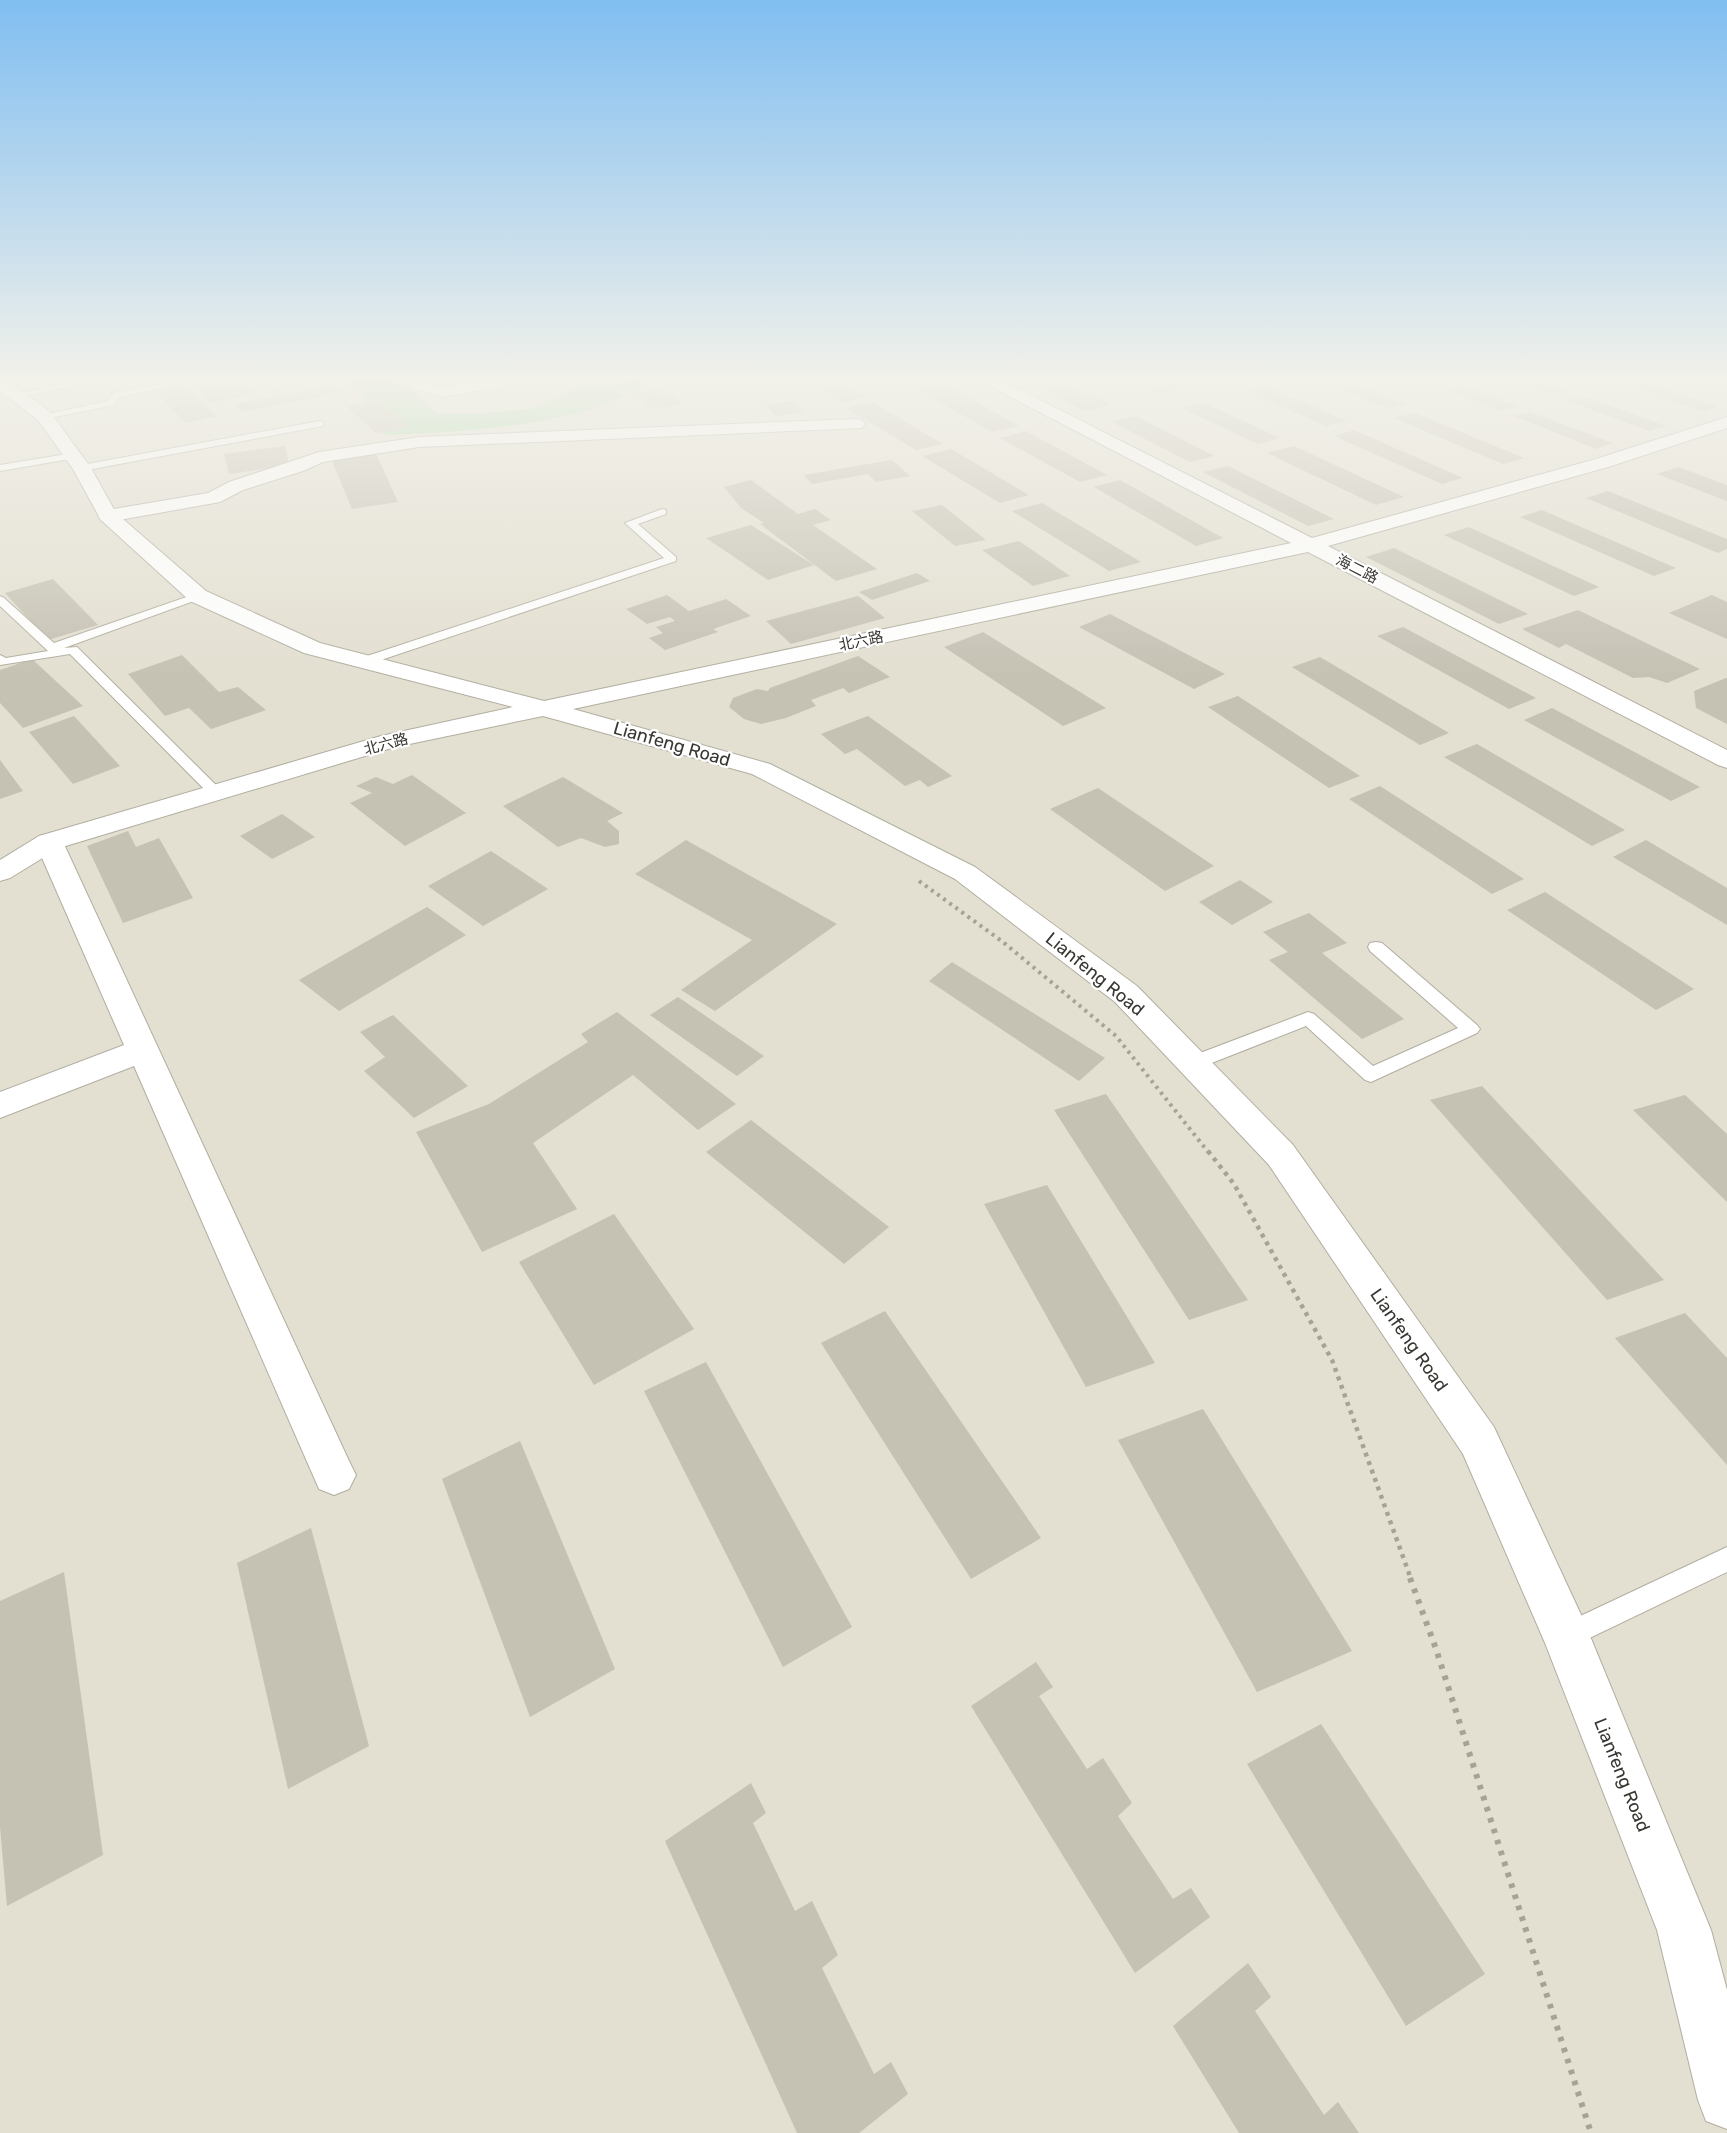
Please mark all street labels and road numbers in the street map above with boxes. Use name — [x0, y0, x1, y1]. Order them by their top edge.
street label: 海二路 — [1333, 551, 1381, 587]
street label: 北六路 — [837, 628, 885, 654]
street label: Lianfeng Road — [611, 717, 733, 771]
street label: 北六路 — [362, 729, 410, 759]
street label: Lianfeng Road — [1041, 927, 1149, 1021]
street label: Lianfeng Road — [1365, 1284, 1453, 1396]
street label: Lianfeng Road — [1589, 1715, 1655, 1835]

